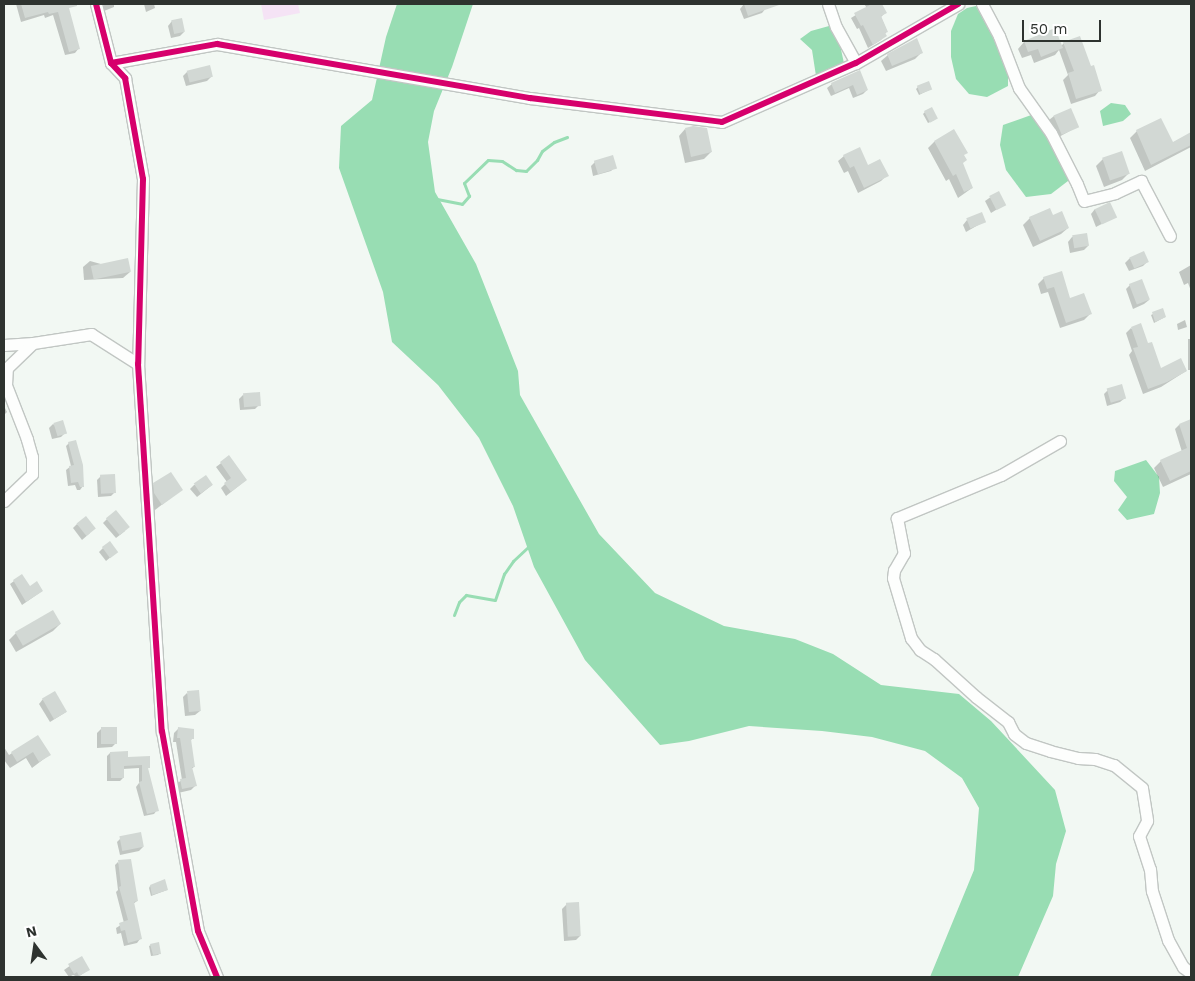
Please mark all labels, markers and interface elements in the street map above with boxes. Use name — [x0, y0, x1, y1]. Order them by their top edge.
scale bar — [1025, 10, 1104, 42]
text: 50 m — [1030, 20, 1067, 38]
north arrow — [10, 921, 60, 971]
text: N — [24, 922, 38, 940]

